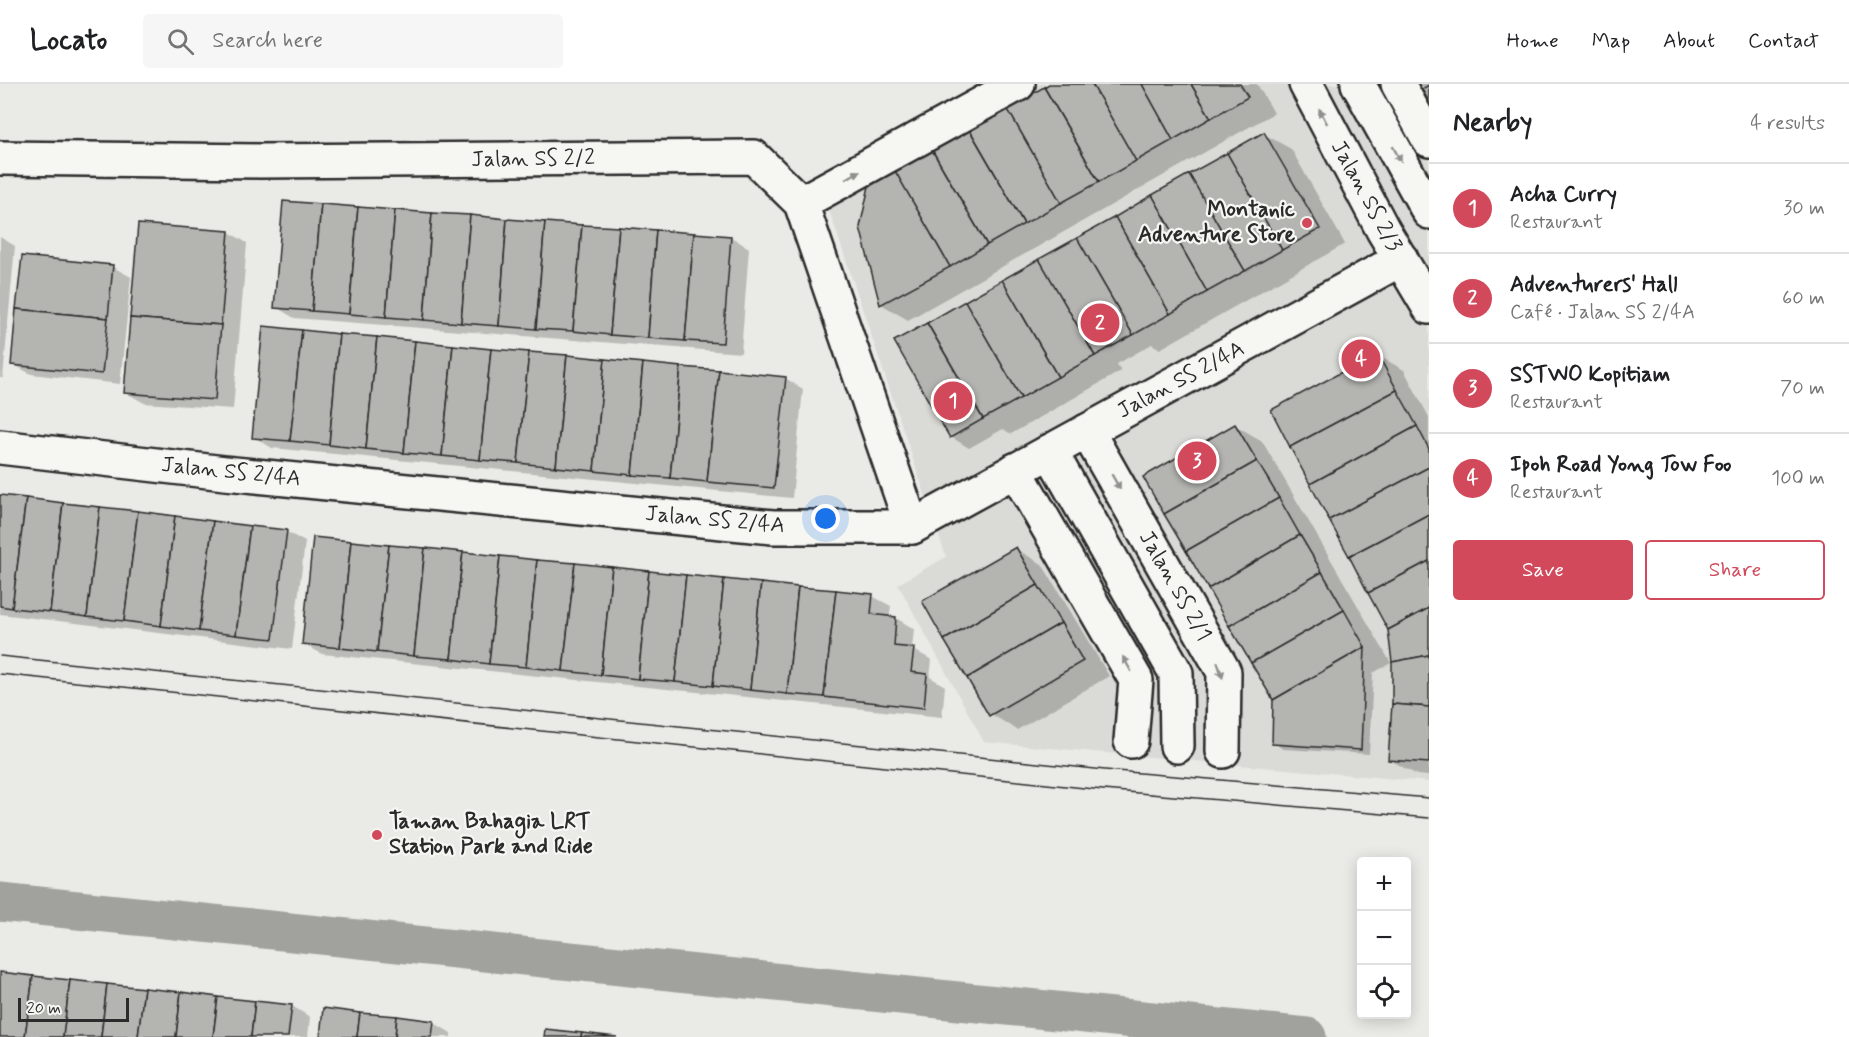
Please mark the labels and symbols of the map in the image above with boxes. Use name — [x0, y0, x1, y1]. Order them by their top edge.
one-way arrow — [1318, 107, 1328, 124]
street label: Jalan SS 2/3 — [1324, 135, 1408, 257]
street label: Jalan SS 2/2 — [471, 144, 595, 174]
one-way arrow — [1392, 145, 1402, 162]
one-way arrow — [844, 170, 861, 180]
place label: Montanic Adventure Store — [1138, 196, 1296, 249]
marker: Montanic Adventure Store — [1300, 216, 1314, 230]
pin: 2 — [1080, 300, 1120, 346]
street label: Jalan SS 2/4A — [1113, 335, 1249, 425]
pin: 4 — [1342, 336, 1380, 382]
pin: 1 — [934, 378, 972, 424]
pin: 3 — [1178, 438, 1216, 484]
street label: Jalan SS 2/4A — [160, 451, 302, 493]
one-way arrow — [1111, 473, 1121, 490]
street label: Jalan SS 2/4A — [644, 500, 786, 540]
your location — [811, 504, 840, 533]
street label: Jalan SS 2/1 — [1132, 526, 1218, 646]
one-way arrow — [1122, 655, 1132, 672]
one-way arrow — [1216, 661, 1226, 679]
place label: Taman Bahagia LRT Station Park and Ride — [389, 808, 593, 861]
marker: Taman Bahagia LRT Station Park and Ride — [370, 828, 384, 842]
scale bar — [18, 995, 129, 1022]

